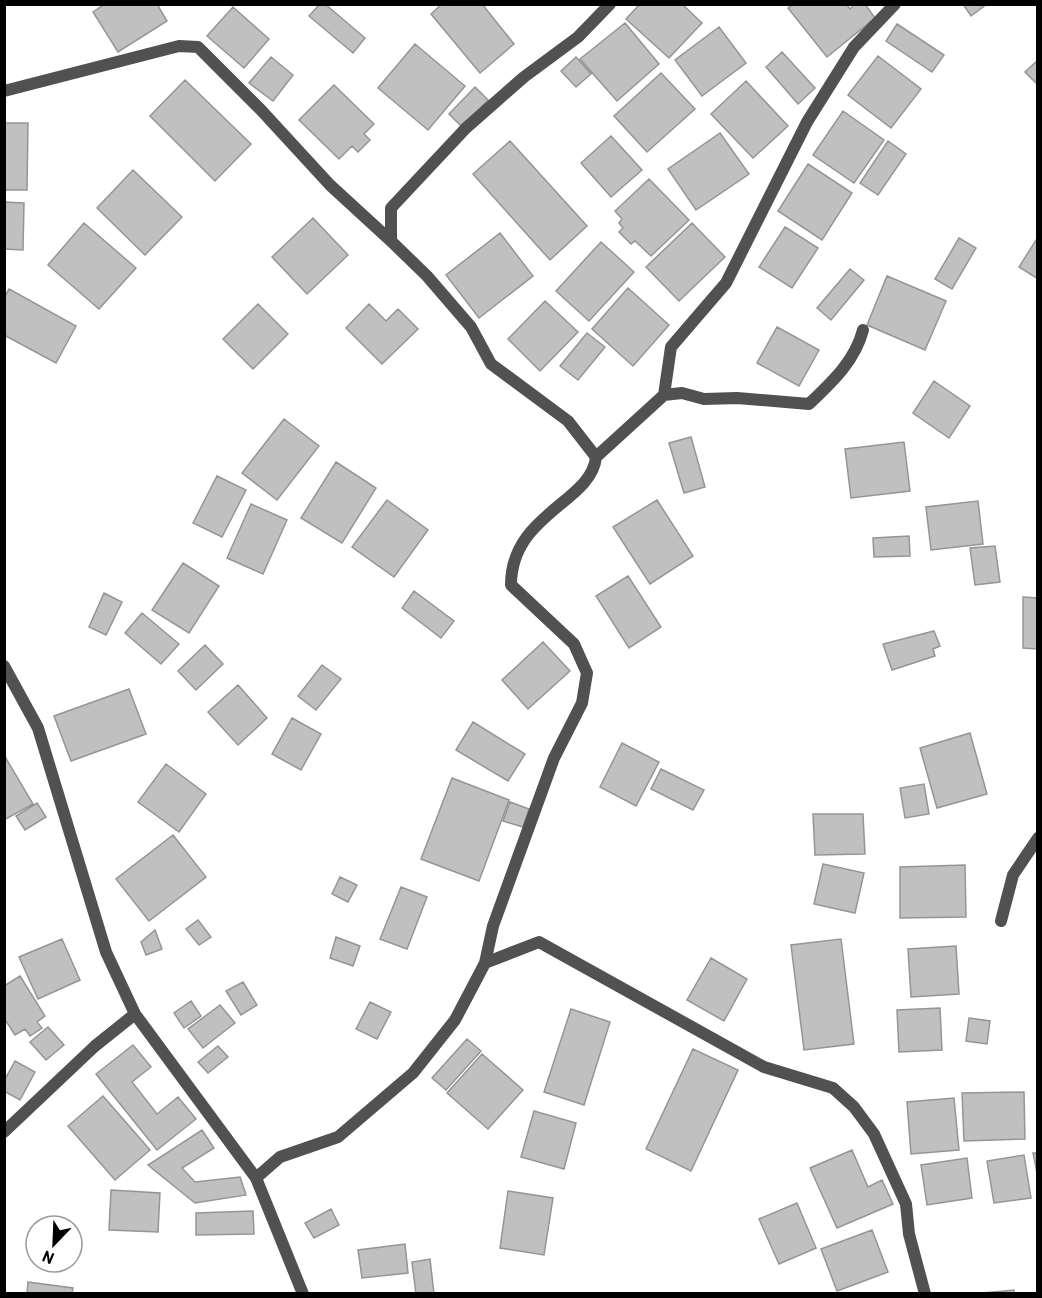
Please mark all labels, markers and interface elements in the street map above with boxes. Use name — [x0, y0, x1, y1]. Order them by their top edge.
north arrow — [24, 1214, 84, 1274]
text: N — [39, 1247, 57, 1269]

